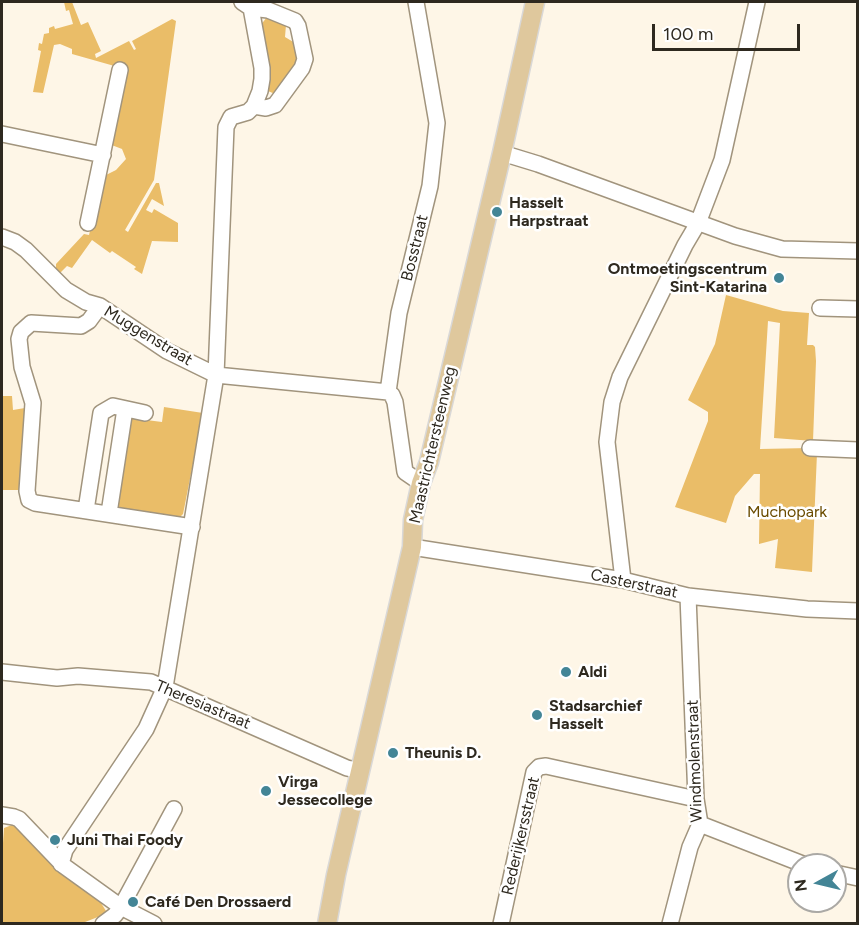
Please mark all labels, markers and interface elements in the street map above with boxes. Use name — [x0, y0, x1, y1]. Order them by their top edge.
scale bar — [655, 12, 804, 50]
text: 100 m — [663, 23, 713, 45]
place label: Hasselt Harpstraat — [509, 193, 589, 231]
marker: Hasselt Harpstraat — [490, 205, 504, 219]
street label: Bosstraat — [397, 213, 433, 283]
place label: Ontmoetingscentrum Sint-Katarina — [608, 259, 767, 297]
marker: Ontmoetingscentrum Sint-Katarina — [772, 271, 786, 285]
street label: Muggenstraat — [100, 302, 196, 370]
street label: Maastrichtersteenweg — [406, 365, 460, 525]
park label: Muchopark — [747, 502, 827, 522]
street label: Casterstraat — [589, 565, 679, 603]
place label: Aldi — [578, 662, 607, 682]
marker: Aldi — [559, 665, 573, 679]
street label: Theresiastraat — [153, 676, 253, 734]
place label: Stadsarchief Hasselt — [549, 696, 642, 734]
street label: Windmolenstraat — [683, 699, 707, 823]
marker: Stadsarchief Hasselt — [530, 708, 544, 722]
place label: Theunis D. — [405, 743, 481, 763]
marker: Theunis D. — [386, 746, 400, 760]
place label: Virga Jessecollege — [278, 772, 373, 810]
street label: Rederijkersstraat — [498, 775, 544, 897]
marker: Virga Jessecollege — [259, 784, 273, 798]
place label: Juni Thai Foody — [67, 830, 183, 850]
marker: Juni Thai Foody — [48, 833, 62, 847]
north arrow — [787, 853, 847, 913]
text: N — [790, 878, 811, 893]
place label: Café Den Drossaerd — [145, 892, 291, 912]
marker: Café Den Drossaerd — [126, 895, 140, 909]

